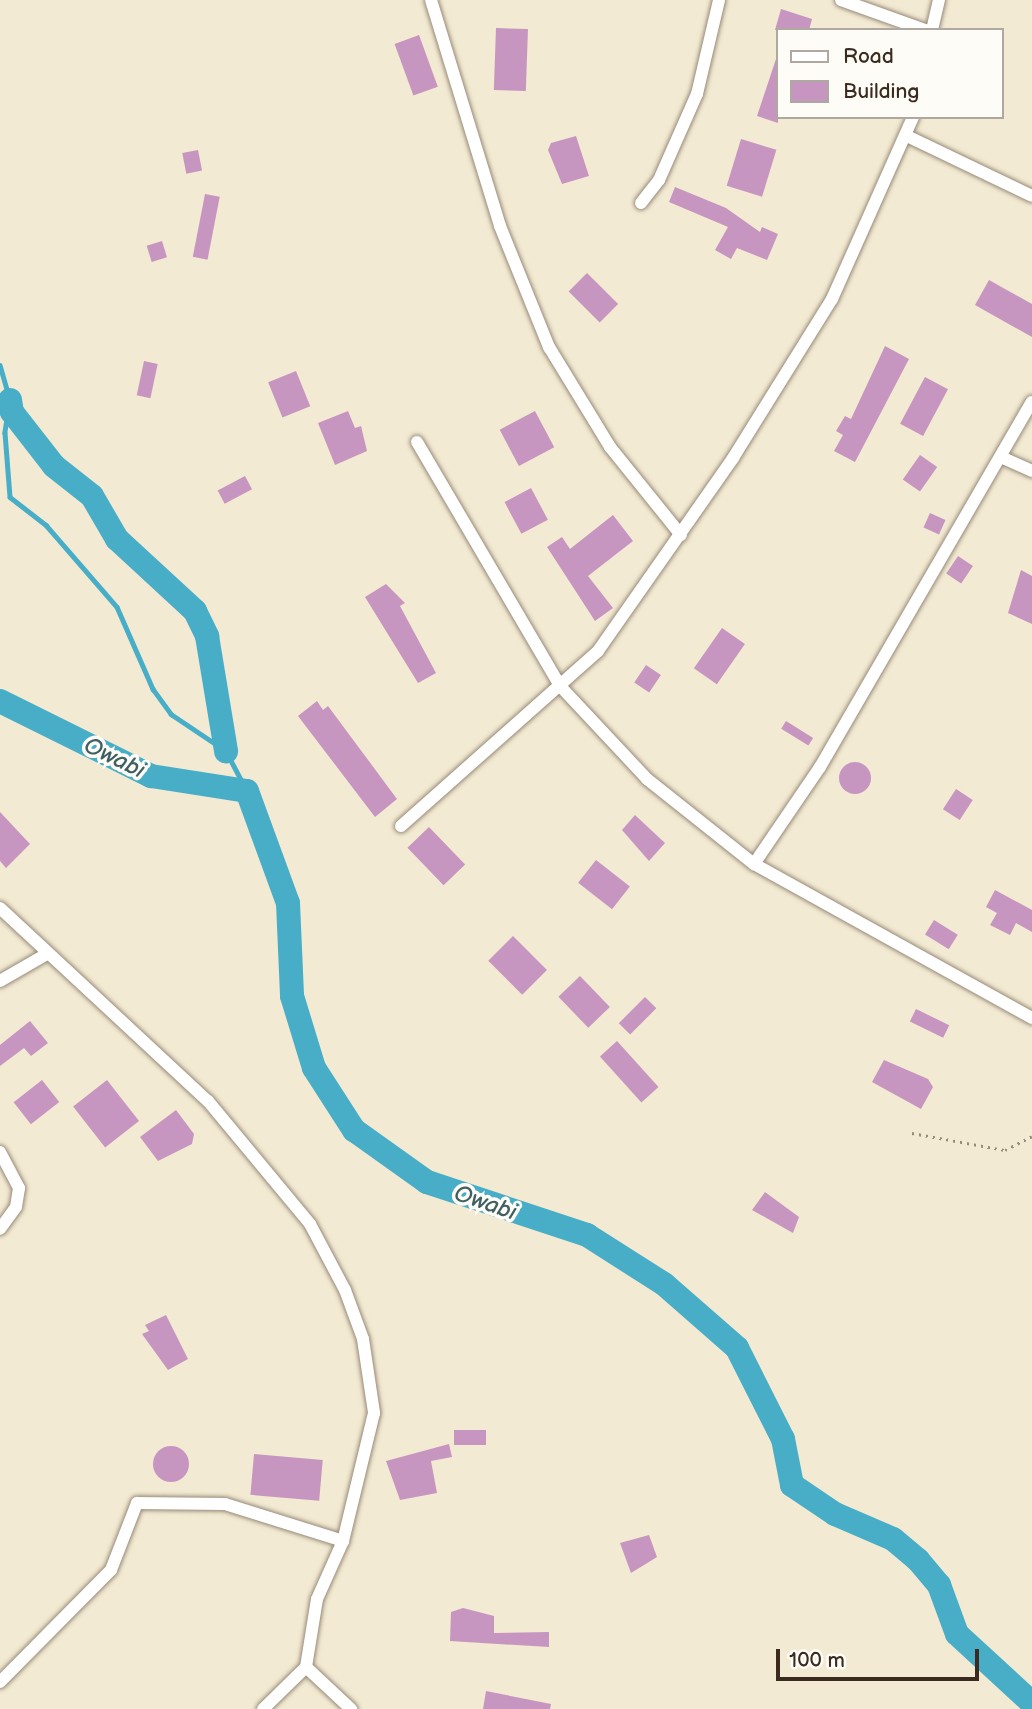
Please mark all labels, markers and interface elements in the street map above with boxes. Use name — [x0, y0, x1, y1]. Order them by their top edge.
legend — [776, 28, 1004, 119]
text: Road — [843, 44, 894, 69]
text: Building — [843, 79, 919, 104]
water label: Owabi — [79, 732, 149, 784]
water label: Owabi — [450, 1180, 520, 1226]
scale bar — [780, 1636, 983, 1680]
text: 100 m — [789, 1648, 845, 1673]

